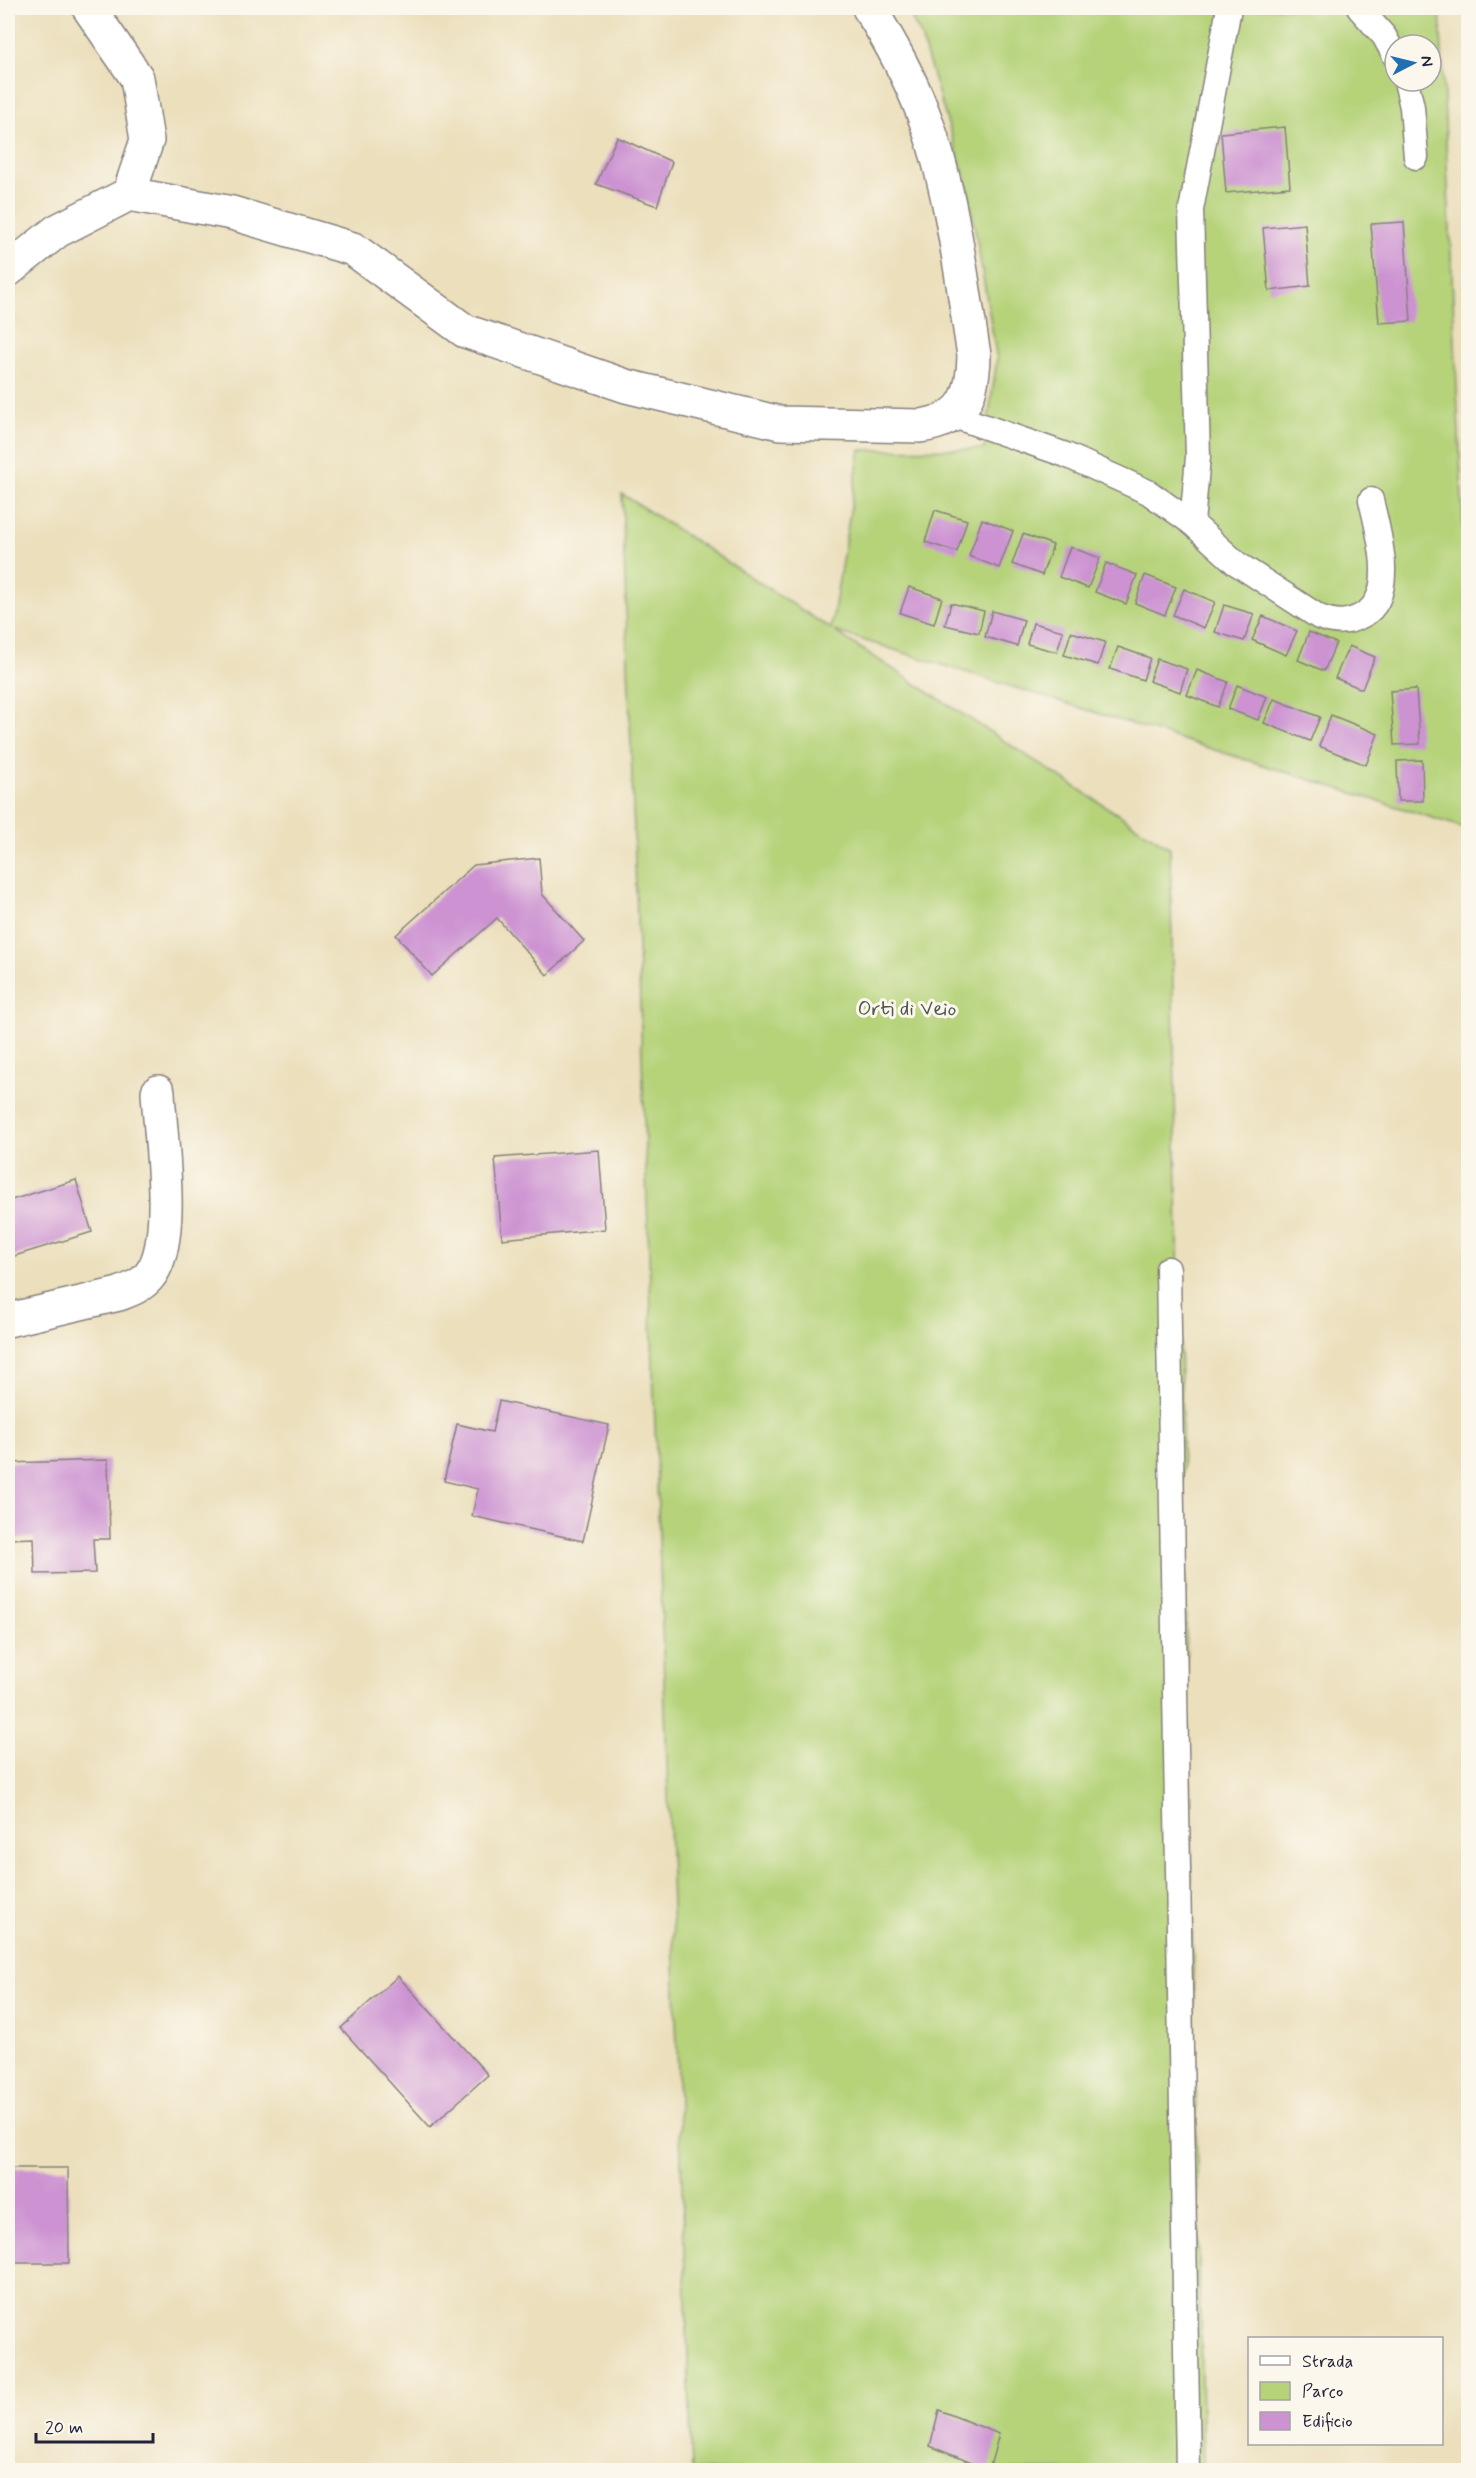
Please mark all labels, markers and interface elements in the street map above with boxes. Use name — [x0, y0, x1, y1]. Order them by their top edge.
north arrow — [1383, 33, 1443, 93]
text: N — [1415, 55, 1437, 68]
park label: Orti di Veio — [857, 995, 957, 1023]
legend — [1248, 2337, 1443, 2445]
text: Strada — [1302, 2350, 1353, 2374]
text: Parco — [1302, 2380, 1343, 2404]
scale bar — [36, 2406, 153, 2444]
text: Edificio — [1302, 2410, 1353, 2434]
text: 20 m — [45, 2416, 83, 2440]

